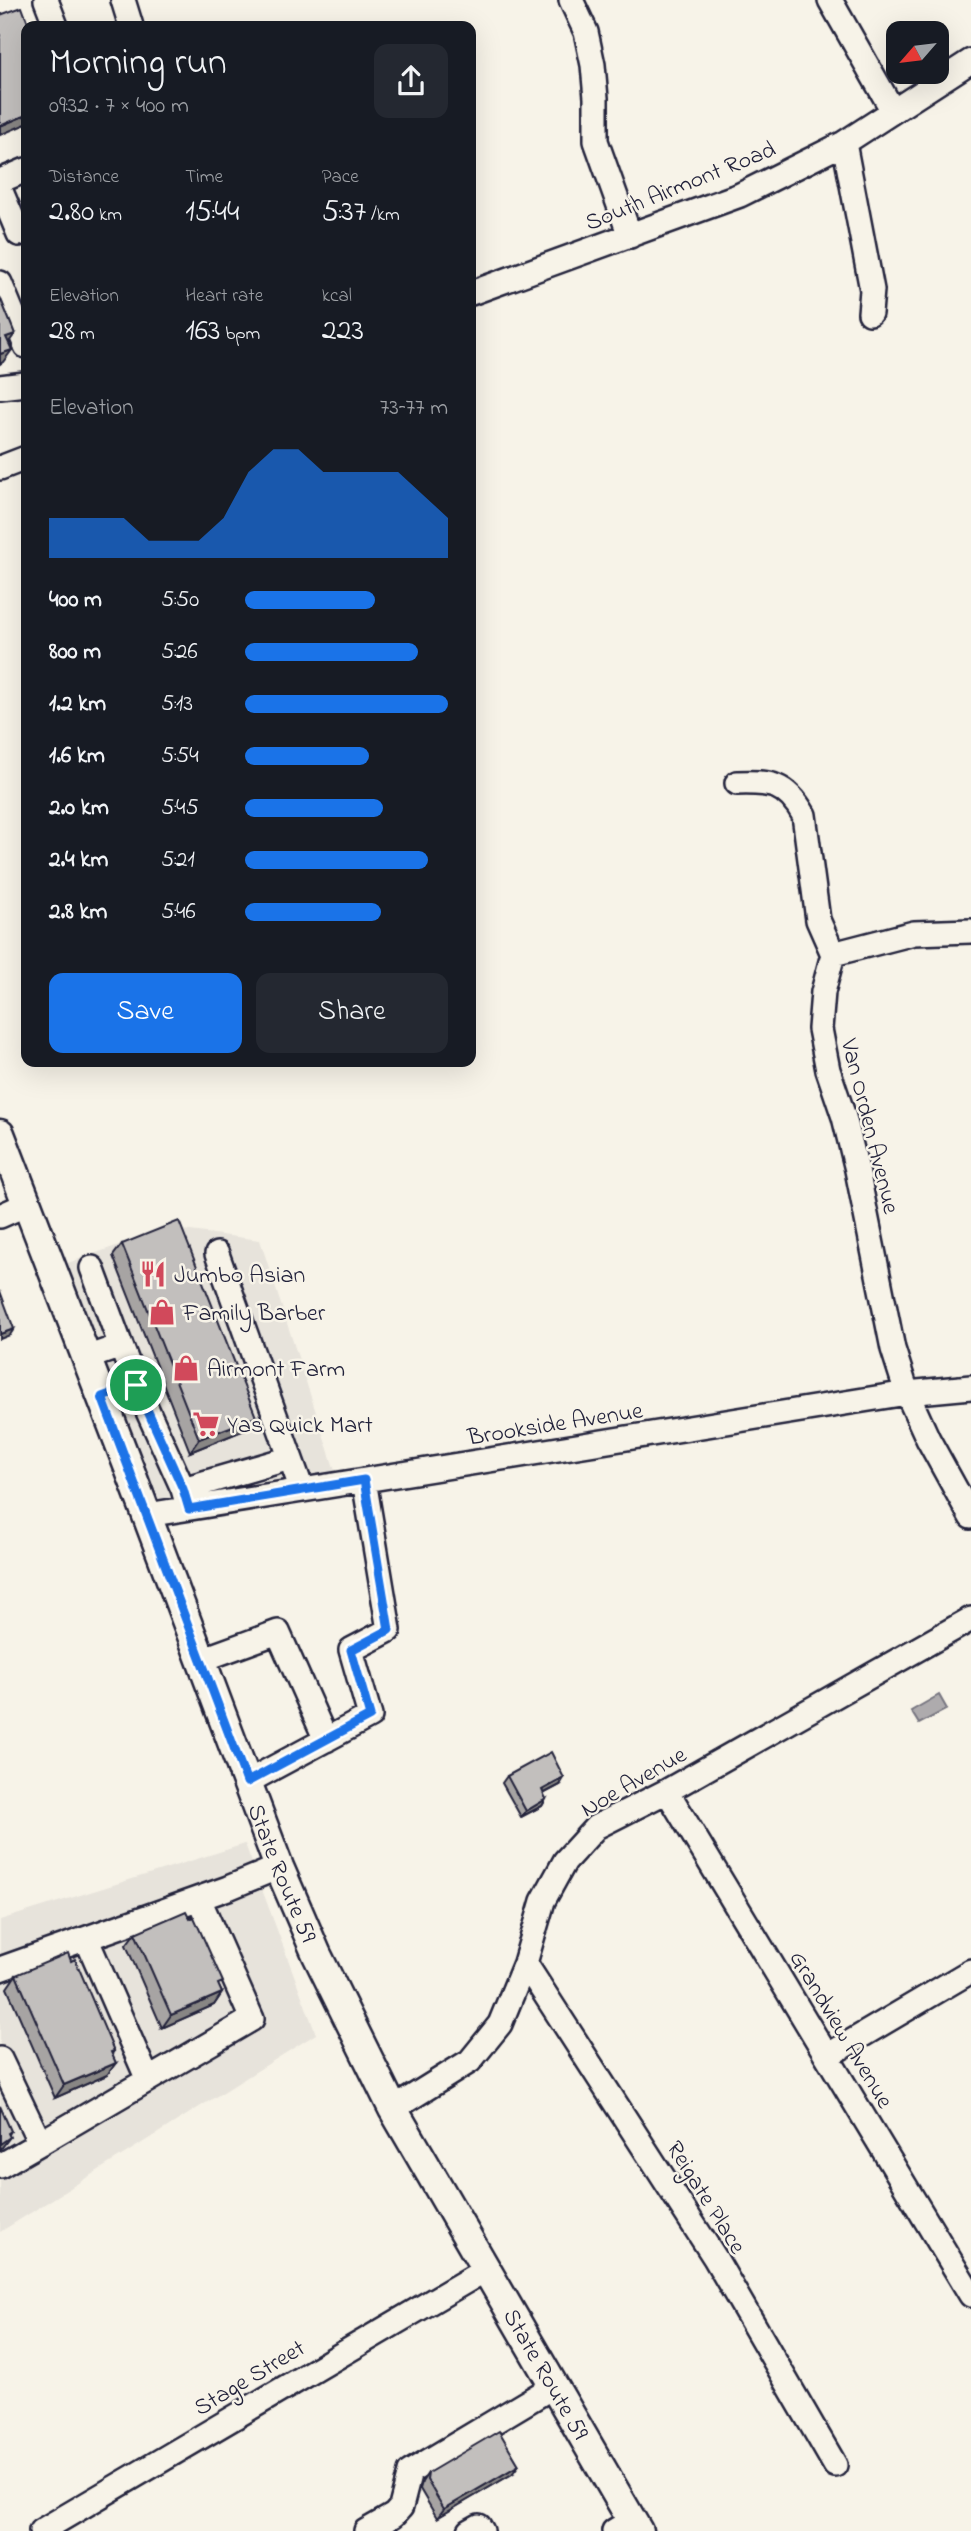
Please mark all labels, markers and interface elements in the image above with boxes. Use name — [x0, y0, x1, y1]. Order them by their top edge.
north arrow — [886, 21, 948, 84]
map controls — [886, 21, 949, 84]
text: Morning run — [49, 36, 227, 92]
button: share — [374, 44, 448, 118]
text: 09:32 · 7 × 400 m — [49, 90, 189, 123]
street label: South Airmont Road — [580, 133, 782, 242]
text: Distance — [49, 164, 119, 191]
text: Time — [185, 164, 223, 191]
text: Pace — [322, 164, 359, 191]
text: 2.80 — [49, 191, 94, 235]
text: 15:44 — [185, 191, 239, 235]
text: 5:37 — [322, 191, 366, 235]
text: km — [94, 202, 122, 229]
text: /km — [366, 202, 400, 229]
text: Elevation — [49, 283, 119, 310]
text: Heart rate — [185, 283, 263, 310]
text: kcal — [322, 283, 352, 310]
text: 28 — [49, 310, 75, 354]
text: 163 — [185, 310, 220, 354]
text: 223 — [322, 310, 364, 354]
text: m — [75, 321, 95, 348]
text: bpm — [220, 321, 260, 348]
text: Elevation — [49, 392, 134, 425]
text: 73–77 m — [380, 392, 448, 425]
text: 400 m — [49, 584, 102, 617]
text: 5:50 — [161, 584, 199, 617]
text: 800 m — [49, 636, 101, 669]
text: 5:26 — [161, 636, 198, 669]
text: 1.2 km — [49, 688, 106, 721]
text: 5:13 — [161, 688, 193, 721]
text: 1.6 km — [49, 740, 105, 773]
text: 5:54 — [161, 740, 199, 773]
text: 2.0 km — [49, 792, 109, 825]
text: 5:45 — [161, 792, 199, 825]
text: 2.4 km — [49, 844, 108, 877]
text: 5:21 — [161, 844, 195, 877]
text: 2.8 km — [49, 896, 107, 929]
text: 5:46 — [161, 896, 196, 929]
button: Save — [49, 973, 242, 1053]
button: Share — [256, 973, 448, 1053]
street label: Van Orden Avenue — [830, 1034, 907, 1218]
restaurant icon: Jumbo Asian — [138, 1259, 168, 1289]
place label: Jumbo Asian — [174, 1259, 305, 1294]
shop icon: Family Barber — [147, 1297, 177, 1327]
place label: Family Barber — [182, 1297, 326, 1333]
shop icon: Airmont Farm — [171, 1353, 201, 1383]
place label: Airmont Farm — [207, 1353, 345, 1388]
pin — [106, 1355, 166, 1415]
icon: arrive — [117, 1366, 155, 1404]
street label: Brookside Avenue — [464, 1394, 646, 1457]
supermarket icon: Yas Quick Mart — [191, 1409, 221, 1439]
place label: Yas Quick Mart — [227, 1409, 373, 1444]
street label: Noe Avenue — [575, 1739, 694, 1828]
street label: State Route 59 — [237, 1799, 325, 1949]
street label: Grandview Avenue — [779, 1945, 901, 2116]
street label: Reigate Place — [656, 2135, 754, 2262]
street label: State Route 59 — [493, 2303, 597, 2448]
street label: Stage Street — [188, 2332, 313, 2426]

